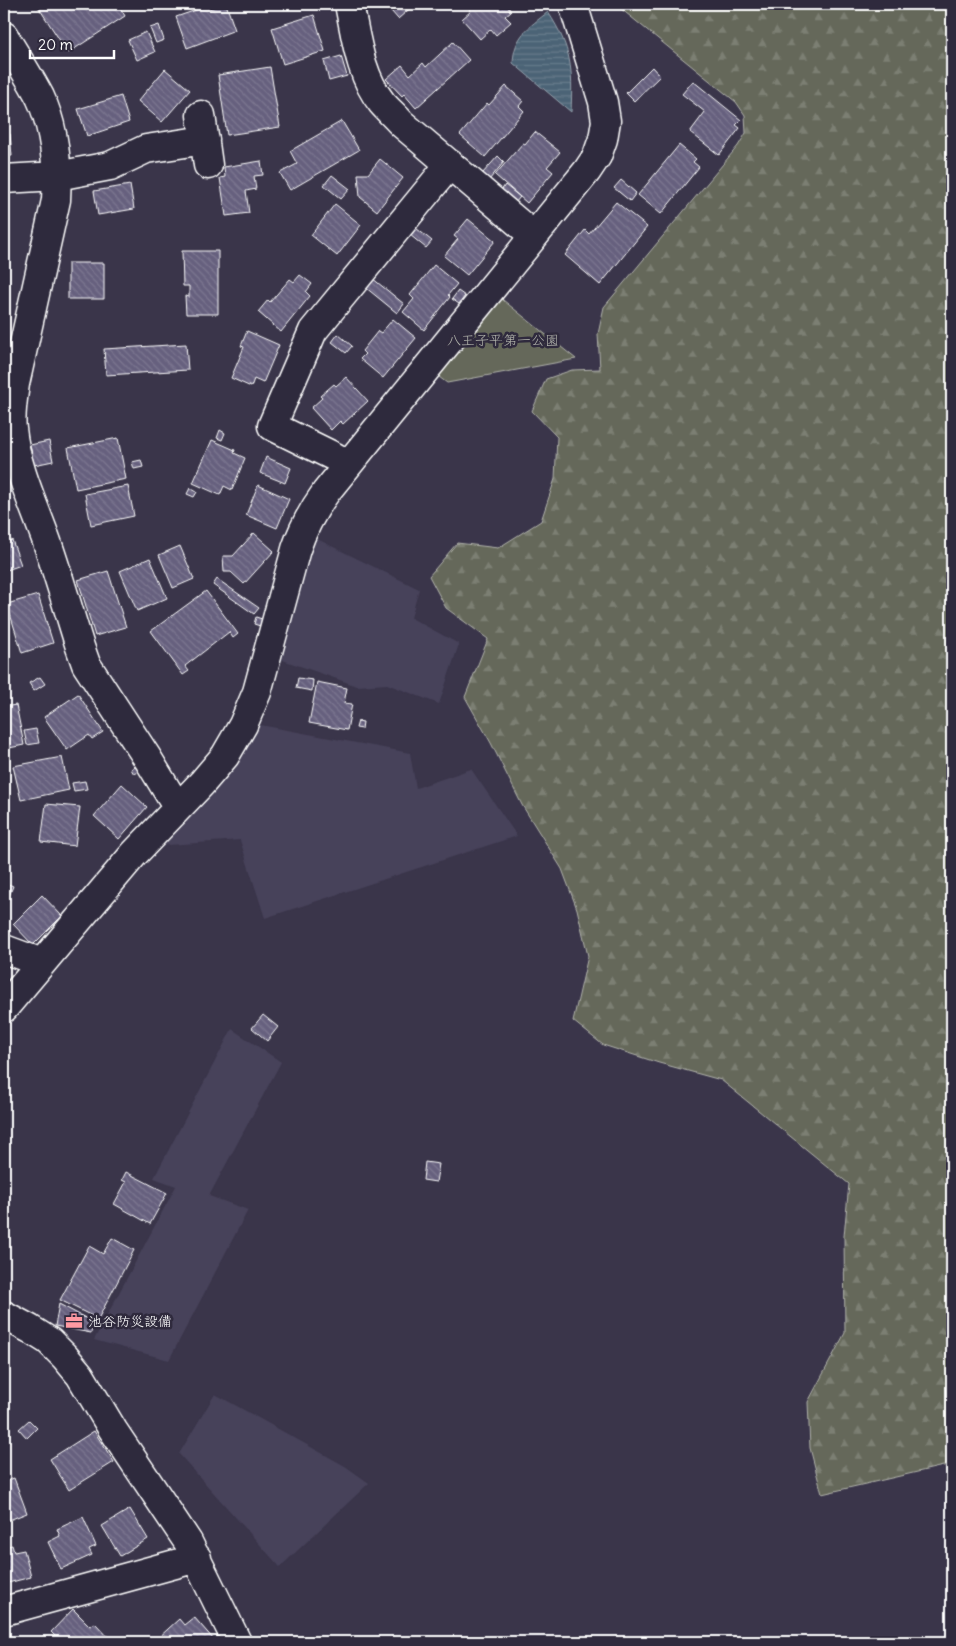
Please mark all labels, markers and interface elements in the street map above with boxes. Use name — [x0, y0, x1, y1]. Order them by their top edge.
scale bar — [30, 28, 114, 60]
text: 20 m — [38, 35, 73, 54]
park label: 八王子平第一公園 — [447, 331, 559, 349]
office icon: 池谷防災設備 — [64, 1311, 84, 1331]
place label: 池谷防災設備 — [88, 1312, 172, 1330]

